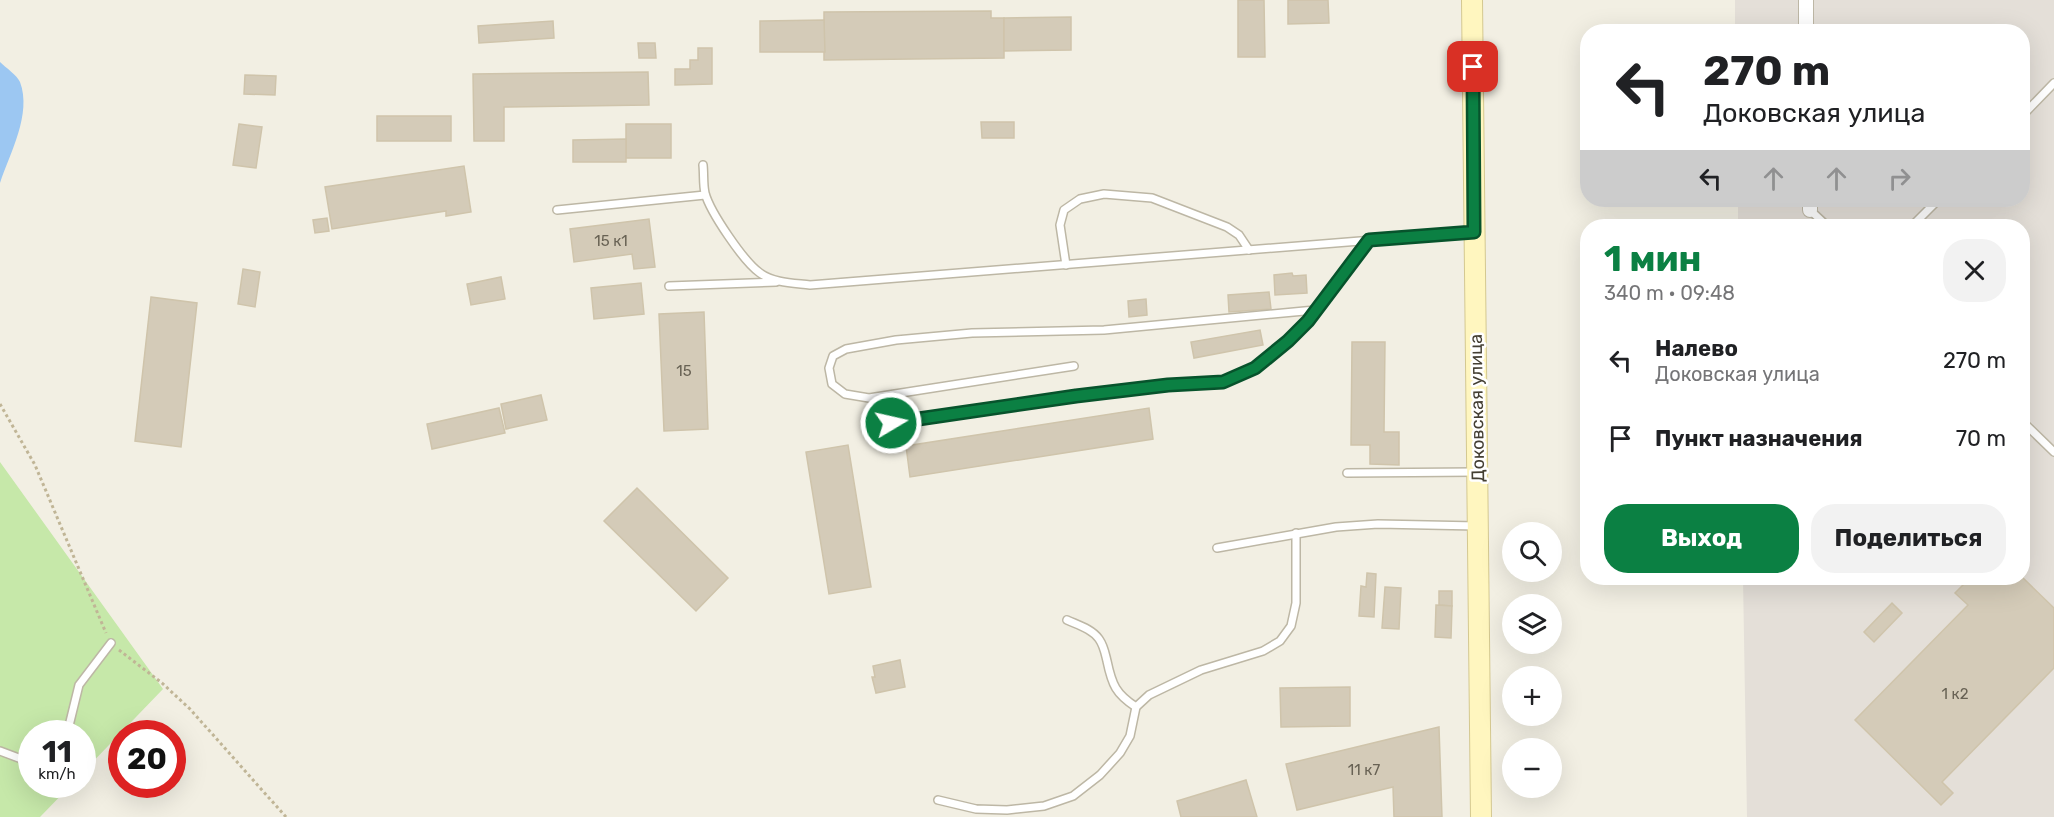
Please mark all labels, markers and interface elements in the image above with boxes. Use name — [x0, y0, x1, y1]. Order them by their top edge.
pin — [1447, 41, 1498, 92]
text: 270 m — [1703, 46, 1830, 96]
icon: left — [1604, 48, 1682, 126]
icon: arrive — [1456, 50, 1489, 83]
text: Доковская улица — [1703, 97, 1925, 129]
icon: left — [1694, 162, 1727, 195]
icon: ahead — [1757, 162, 1790, 195]
icon: ahead — [1820, 162, 1853, 195]
icon: right — [1883, 162, 1916, 195]
house number: 15 к1 — [594, 232, 628, 250]
text: 1 мин — [1604, 237, 1702, 280]
button: close — [1943, 239, 2006, 302]
text: 340 m · 09:48 — [1604, 281, 1735, 305]
street label: Доковская улица — [1465, 334, 1489, 482]
text: Налево — [1655, 335, 1738, 362]
icon: left — [1604, 344, 1637, 377]
text: 270 m — [1943, 347, 2006, 374]
house number: 15 — [676, 362, 692, 380]
text: Доковская улица — [1655, 362, 1820, 386]
position arrow — [859, 391, 923, 455]
icon: arrive — [1604, 422, 1637, 455]
text: Пункт назначения — [1655, 425, 1863, 452]
text: 70 m — [1956, 425, 2006, 452]
button: Выход — [1604, 504, 1799, 573]
button: Поделиться — [1811, 504, 2006, 573]
map controls — [1502, 522, 1562, 798]
button: search — [1502, 522, 1562, 582]
button: layers — [1502, 594, 1562, 654]
button: + — [1502, 666, 1562, 726]
house number: 1 к2 — [1942, 685, 1969, 703]
speed limit sign: 20 — [108, 720, 186, 798]
text: 11 — [42, 734, 72, 770]
button: − — [1502, 738, 1562, 798]
house number: 11 к7 — [1348, 761, 1380, 779]
text: km/h — [38, 765, 76, 783]

